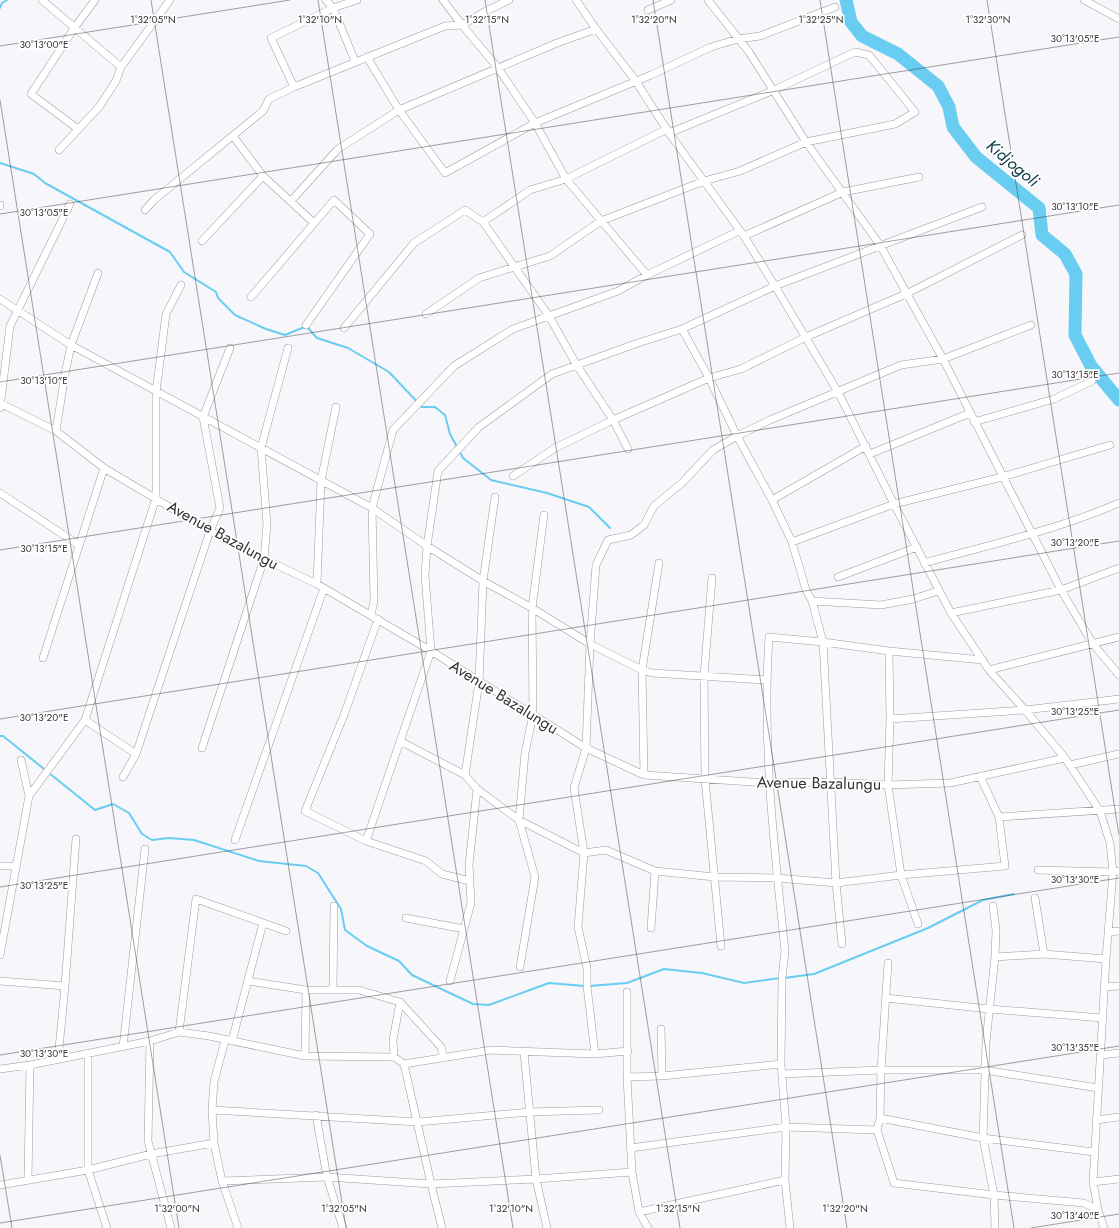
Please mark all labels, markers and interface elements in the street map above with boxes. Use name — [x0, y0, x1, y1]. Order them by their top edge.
text: 1°32'05"N — [130, 12, 176, 27]
text: 1°32'10"N — [298, 12, 342, 27]
text: 1°32'15"N — [465, 12, 509, 27]
text: 1°32'20"N — [631, 12, 677, 27]
text: 1°32'25"N — [798, 12, 844, 27]
text: 1°32'30"N — [965, 12, 1011, 27]
text: 30°13'05"E — [1051, 31, 1099, 46]
text: 30°13'00"E — [19, 37, 69, 52]
water label: Kidjogoli — [981, 134, 1045, 193]
text: 30°13'10"E — [1051, 199, 1099, 214]
text: 30°13'05"E — [20, 205, 68, 220]
text: 30°13'15"E — [1051, 367, 1099, 382]
text: 30°13'10"E — [20, 373, 68, 388]
street label: Avenue Bazalungu — [163, 495, 283, 575]
text: 30°13'20"E — [1051, 535, 1099, 550]
text: 30°13'15"E — [20, 541, 68, 556]
street label: Avenue Bazalungu — [445, 654, 563, 740]
text: 30°13'25"E — [1051, 704, 1099, 719]
text: 30°13'20"E — [20, 710, 68, 725]
street label: Avenue Bazalungu — [757, 770, 881, 796]
text: 30°13'30"E — [1051, 872, 1099, 887]
text: 30°13'25"E — [20, 878, 68, 893]
text: 30°13'35"E — [1051, 1040, 1099, 1055]
text: 30°13'30"E — [20, 1046, 68, 1061]
text: 1°32'00"N — [154, 1201, 200, 1216]
text: 1°32'05"N — [321, 1201, 367, 1216]
text: 1°32'10"N — [489, 1201, 533, 1216]
text: 1°32'15"N — [656, 1201, 700, 1216]
text: 1°32'20"N — [822, 1201, 868, 1216]
text: 30°13'40"E — [1050, 1208, 1100, 1223]

